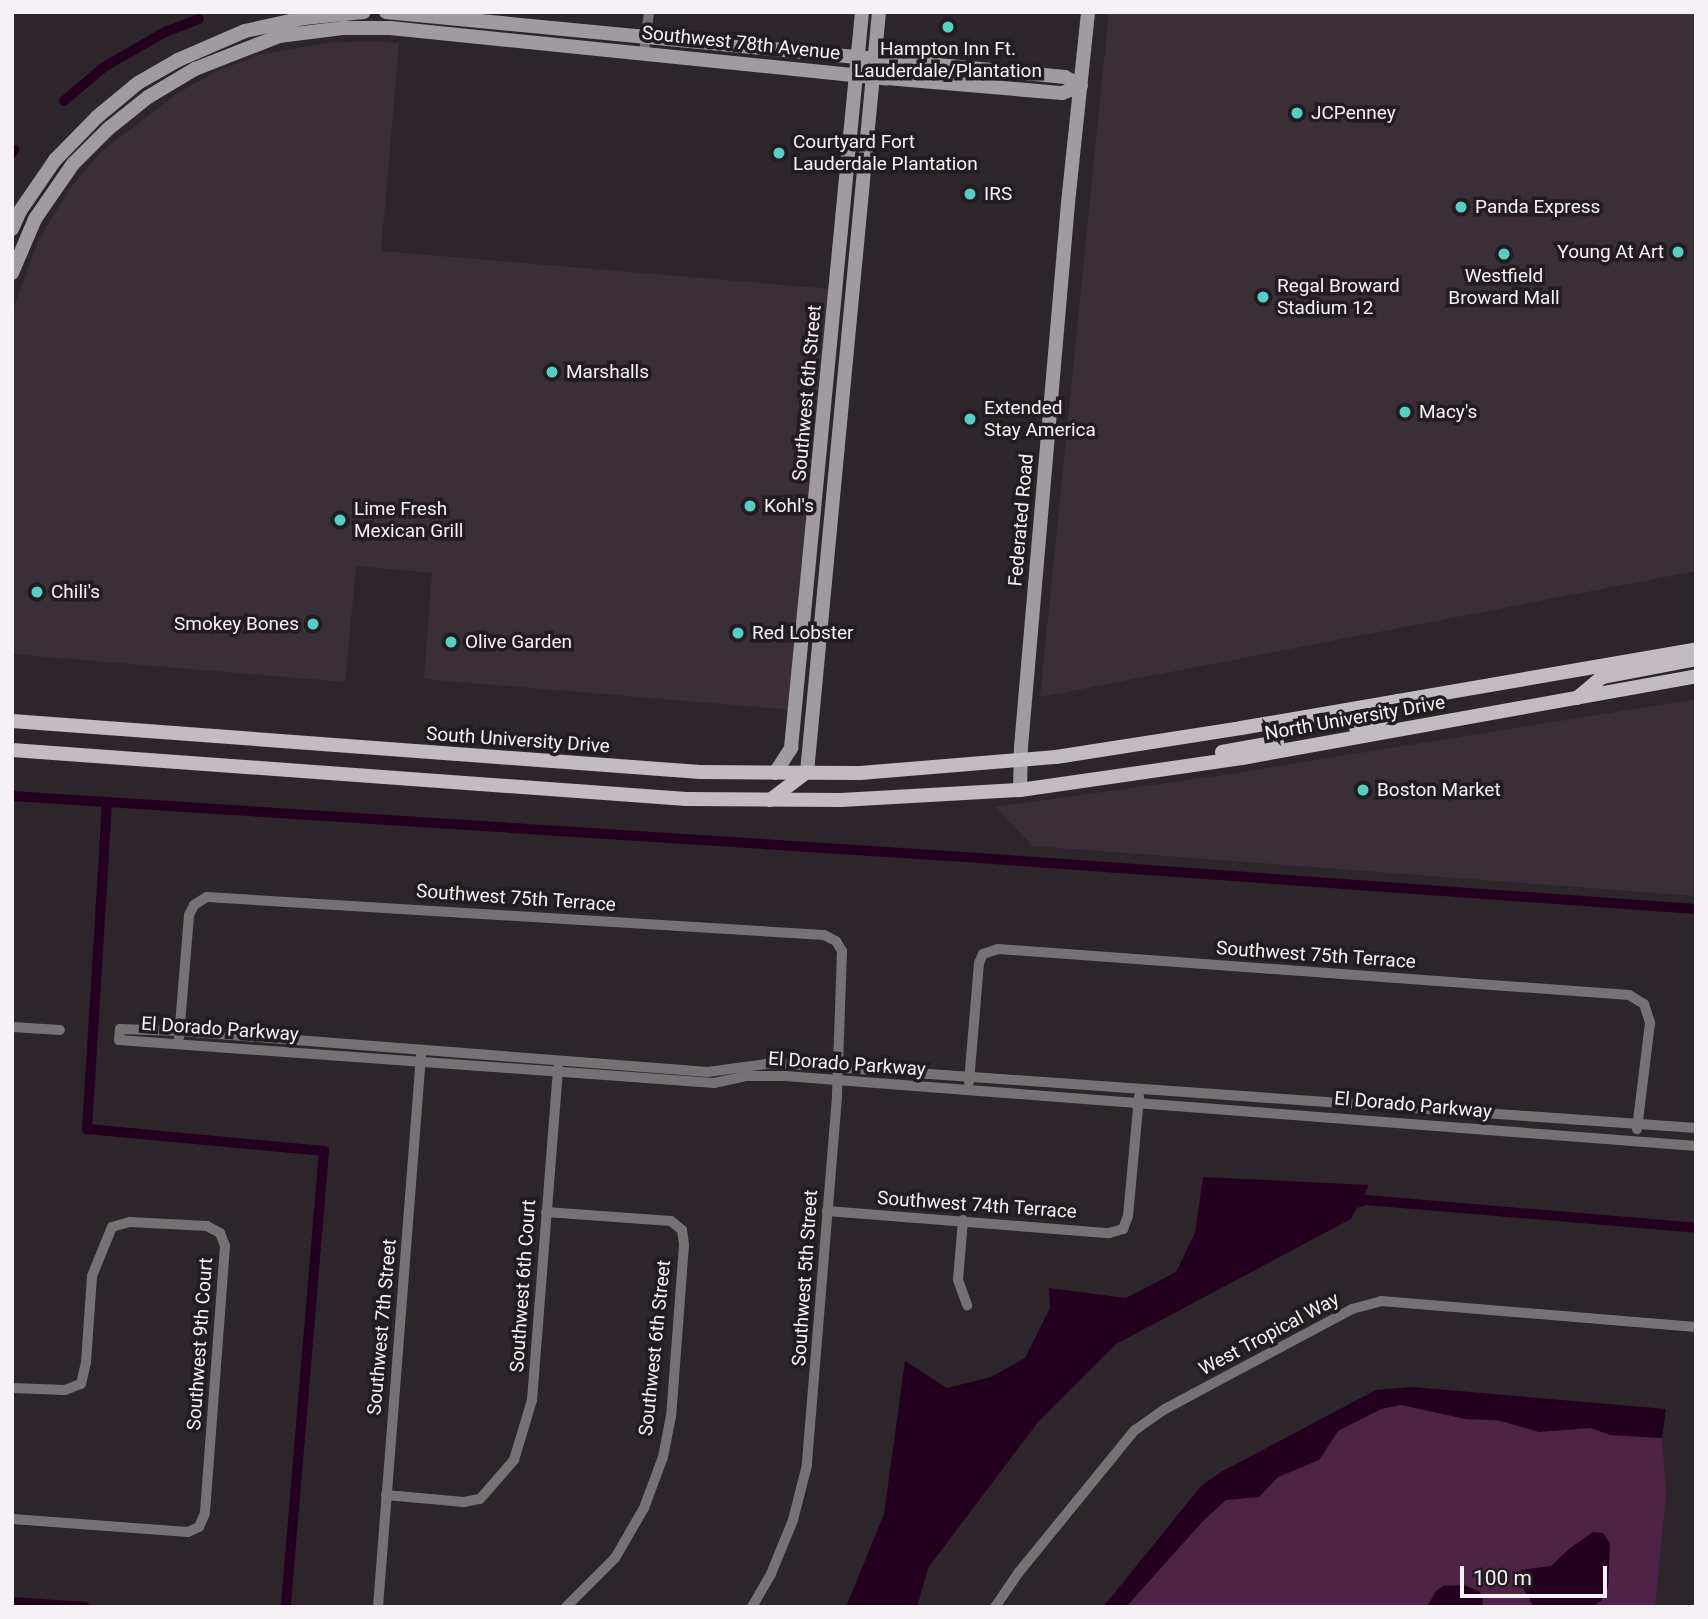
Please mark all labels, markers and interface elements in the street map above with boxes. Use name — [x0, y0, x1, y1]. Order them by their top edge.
marker: Hampton Inn Ft. Lauderdale/Plantation — [940, 19, 956, 35]
street label: Southwest 78th Avenue — [641, 21, 841, 65]
place label: Hampton Inn Ft. Lauderdale/Plantation — [854, 38, 1042, 82]
place label: JCPenney — [1311, 102, 1396, 124]
marker: JCPenney — [1289, 105, 1305, 121]
place label: Courtyard Fort Lauderdale Plantation — [793, 131, 978, 175]
marker: Courtyard Fort Lauderdale Plantation — [771, 145, 787, 161]
place label: IRS — [984, 183, 1012, 205]
marker: IRS — [962, 186, 978, 202]
place label: Panda Express — [1475, 196, 1600, 218]
marker: Panda Express — [1453, 199, 1469, 215]
place label: Young At Art — [1557, 241, 1664, 263]
marker: Young At Art — [1670, 244, 1686, 260]
marker: Westfield Broward Mall — [1496, 246, 1512, 262]
place label: Westfield Broward Mall — [1448, 265, 1560, 309]
place label: Regal Broward Stadium 12 — [1277, 275, 1400, 319]
marker: Regal Broward Stadium 12 — [1255, 289, 1271, 305]
street label: Southwest 6th Street — [788, 304, 826, 482]
place label: Marshalls — [566, 361, 649, 383]
marker: Marshalls — [544, 364, 560, 380]
place label: Extended Stay America — [984, 397, 1096, 441]
place label: Macy's — [1419, 401, 1477, 423]
marker: Macy's — [1397, 404, 1413, 420]
marker: Extended Stay America — [962, 411, 978, 427]
street label: Federated Road — [1004, 453, 1038, 587]
place label: Kohl's — [764, 495, 814, 517]
place label: Lime Fresh Mexican Grill — [354, 498, 463, 542]
marker: Kohl's — [742, 498, 758, 514]
marker: Lime Fresh Mexican Grill — [332, 512, 348, 528]
place label: Chili's — [51, 581, 100, 603]
marker: Chili's — [29, 584, 45, 600]
place label: Smokey Bones — [174, 613, 299, 635]
marker: Smokey Bones — [305, 616, 321, 632]
place label: Red Lobster — [752, 622, 853, 644]
marker: Red Lobster — [730, 625, 746, 641]
place label: Olive Garden — [465, 631, 572, 653]
marker: Olive Garden — [443, 634, 459, 650]
street label: North University Drive — [1263, 691, 1447, 745]
street label: South University Drive — [425, 722, 611, 758]
place label: Boston Market — [1377, 779, 1501, 801]
marker: Boston Market — [1355, 782, 1371, 798]
street label: Southwest 75th Terrace — [415, 880, 617, 916]
street label: Southwest 75th Terrace — [1215, 937, 1417, 973]
street label: El Dorado Parkway — [140, 1012, 300, 1046]
street label: El Dorado Parkway — [767, 1047, 927, 1081]
street label: El Dorado Parkway — [1333, 1087, 1493, 1123]
street label: Southwest 74th Terrace — [876, 1187, 1078, 1223]
street label: Southwest 5th Street — [787, 1189, 823, 1367]
street label: Southwest 6th Court — [506, 1199, 540, 1373]
street label: Southwest 7th Street — [363, 1238, 401, 1416]
street label: Southwest 9th Court — [183, 1257, 217, 1431]
street label: Southwest 6th Street — [634, 1259, 676, 1437]
street label: West Tropical Way — [1195, 1287, 1343, 1381]
scale bar — [1463, 1552, 1610, 1596]
text: 100 m — [1473, 1566, 1532, 1590]

